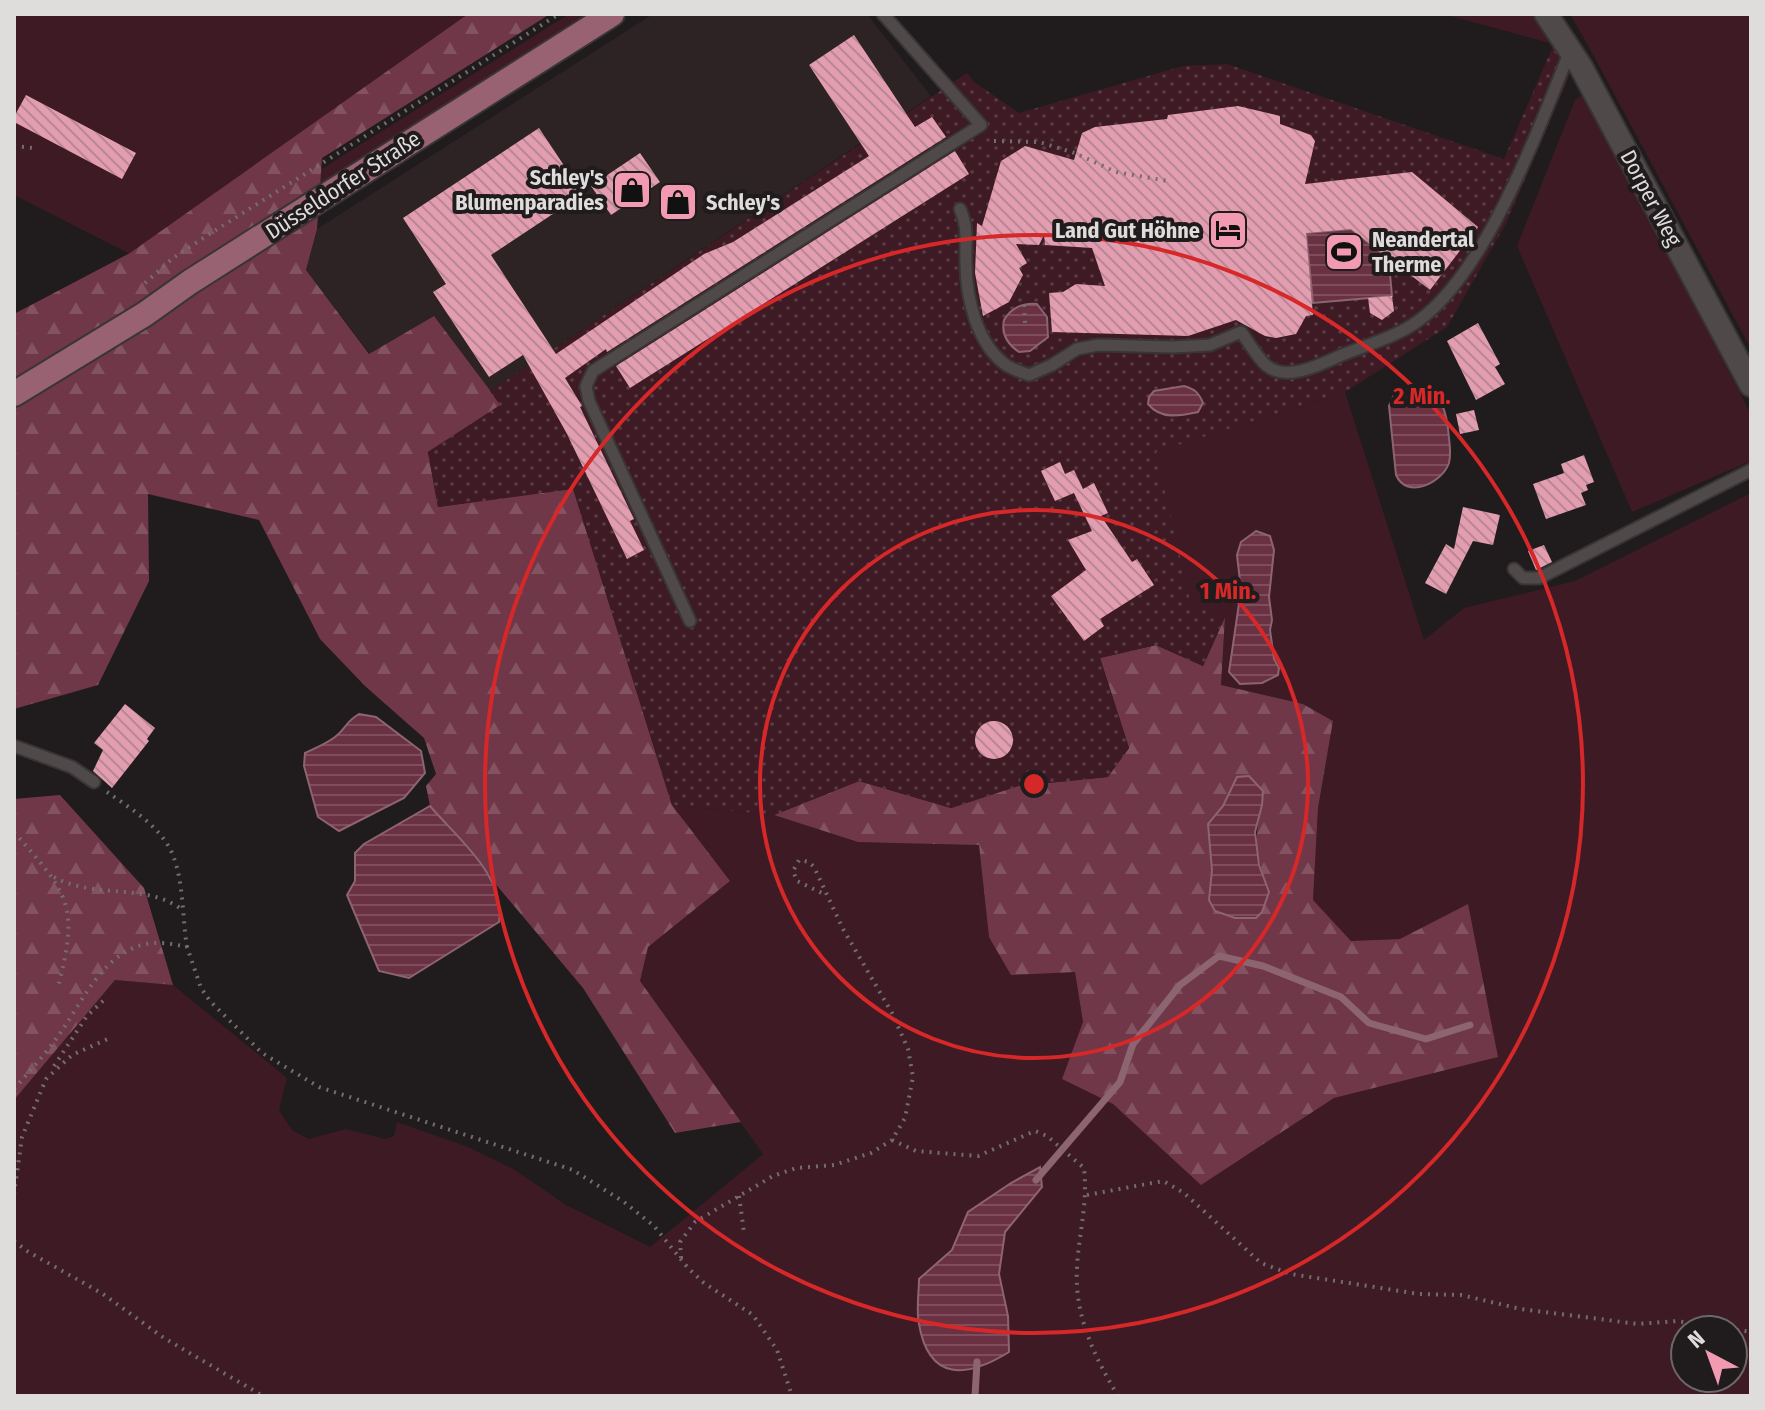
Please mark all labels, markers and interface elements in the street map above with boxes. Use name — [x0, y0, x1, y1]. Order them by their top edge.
street label: Düsseldorfer Straße — [260, 125, 426, 245]
street label: Dorper Weg — [1614, 145, 1688, 251]
place label: Schley's Blumenparadies — [455, 164, 604, 216]
shop icon: Schley's Blumenparadies — [611, 169, 653, 211]
shop icon: Schley's — [657, 181, 699, 223]
place label: Schley's — [706, 189, 781, 216]
hotel icon: Land Gut Höhne — [1207, 209, 1249, 251]
place label: Land Gut Höhne — [1055, 217, 1200, 244]
place label: Neandertal Therme — [1372, 226, 1475, 278]
sports icon: Neandertal Therme — [1323, 231, 1365, 273]
text: 2 Min. — [1392, 382, 1451, 410]
text: 1 Min. — [1200, 577, 1256, 605]
centre of rings — [1020, 770, 1048, 798]
north arrow — [1669, 1314, 1749, 1394]
text: N — [1682, 1325, 1710, 1354]

